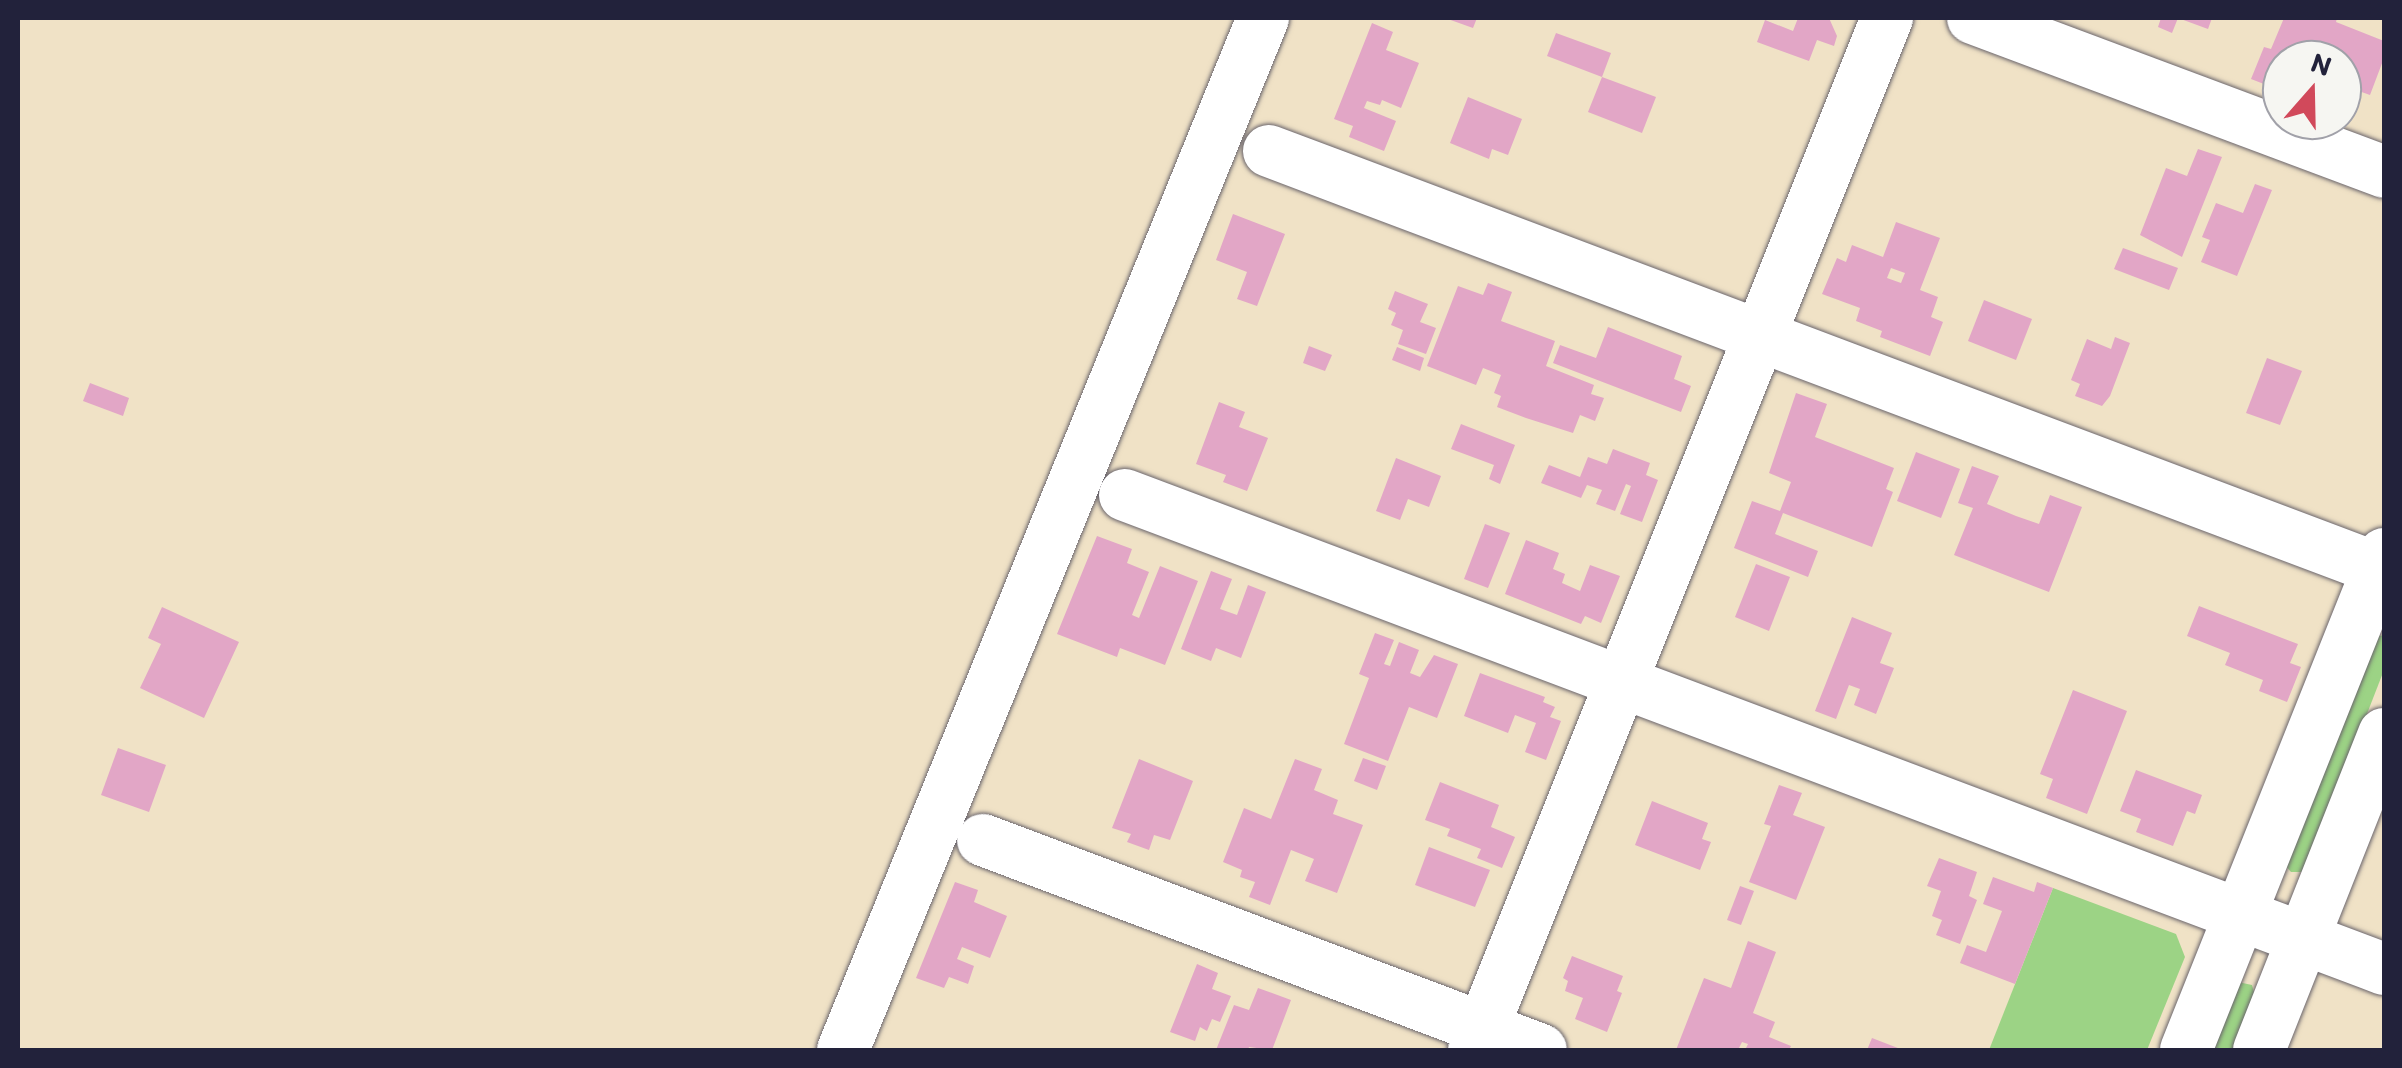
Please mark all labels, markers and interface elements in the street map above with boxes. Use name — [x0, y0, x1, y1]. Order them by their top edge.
north arrow — [2262, 40, 2362, 140]
text: N — [2307, 44, 2336, 83]

